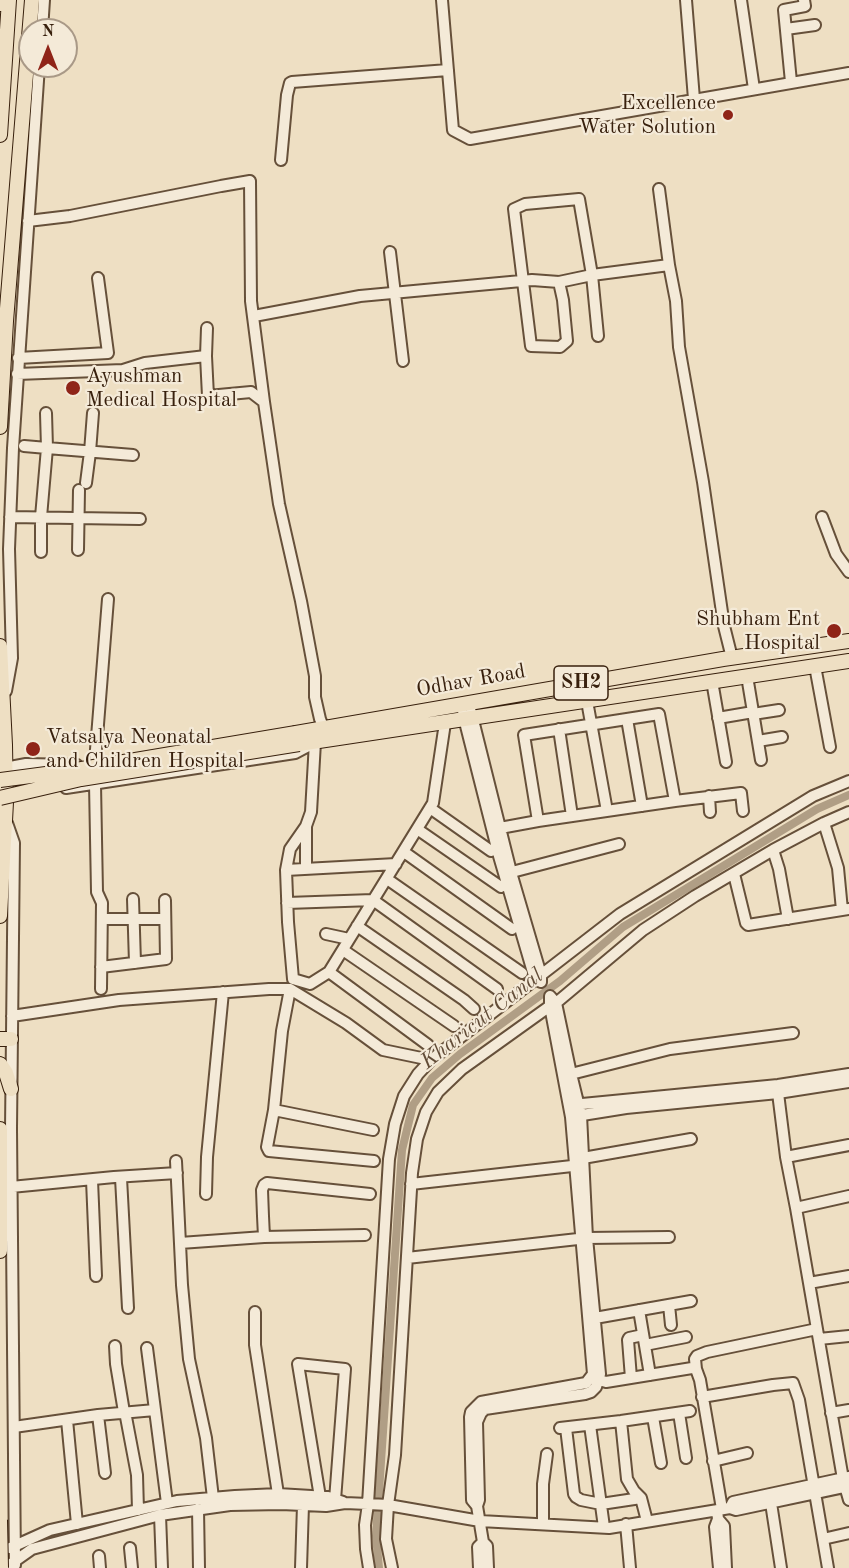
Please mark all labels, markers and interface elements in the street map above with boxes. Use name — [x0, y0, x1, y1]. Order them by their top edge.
north arrow — [18, 18, 78, 78]
text: N — [42, 24, 54, 40]
place label: Excellence Water Solution — [578, 90, 716, 140]
marker: Excellence Water Solution — [721, 108, 735, 122]
place label: Ayushman Medical Hospital — [86, 363, 237, 413]
marker: Ayushman Medical Hospital — [64, 379, 82, 397]
place label: Shubham Ent Hospital — [696, 606, 820, 656]
marker: Shubham Ent Hospital — [825, 622, 843, 640]
street label: Odhav Road — [414, 659, 528, 703]
road number: SH2 — [554, 666, 608, 700]
place label: Vatsalya Neonatal and Children Hospital — [46, 724, 244, 774]
marker: Vatsalya Neonatal and Children Hospital — [24, 740, 42, 758]
water label: Kharicut Canal — [415, 963, 549, 1075]

